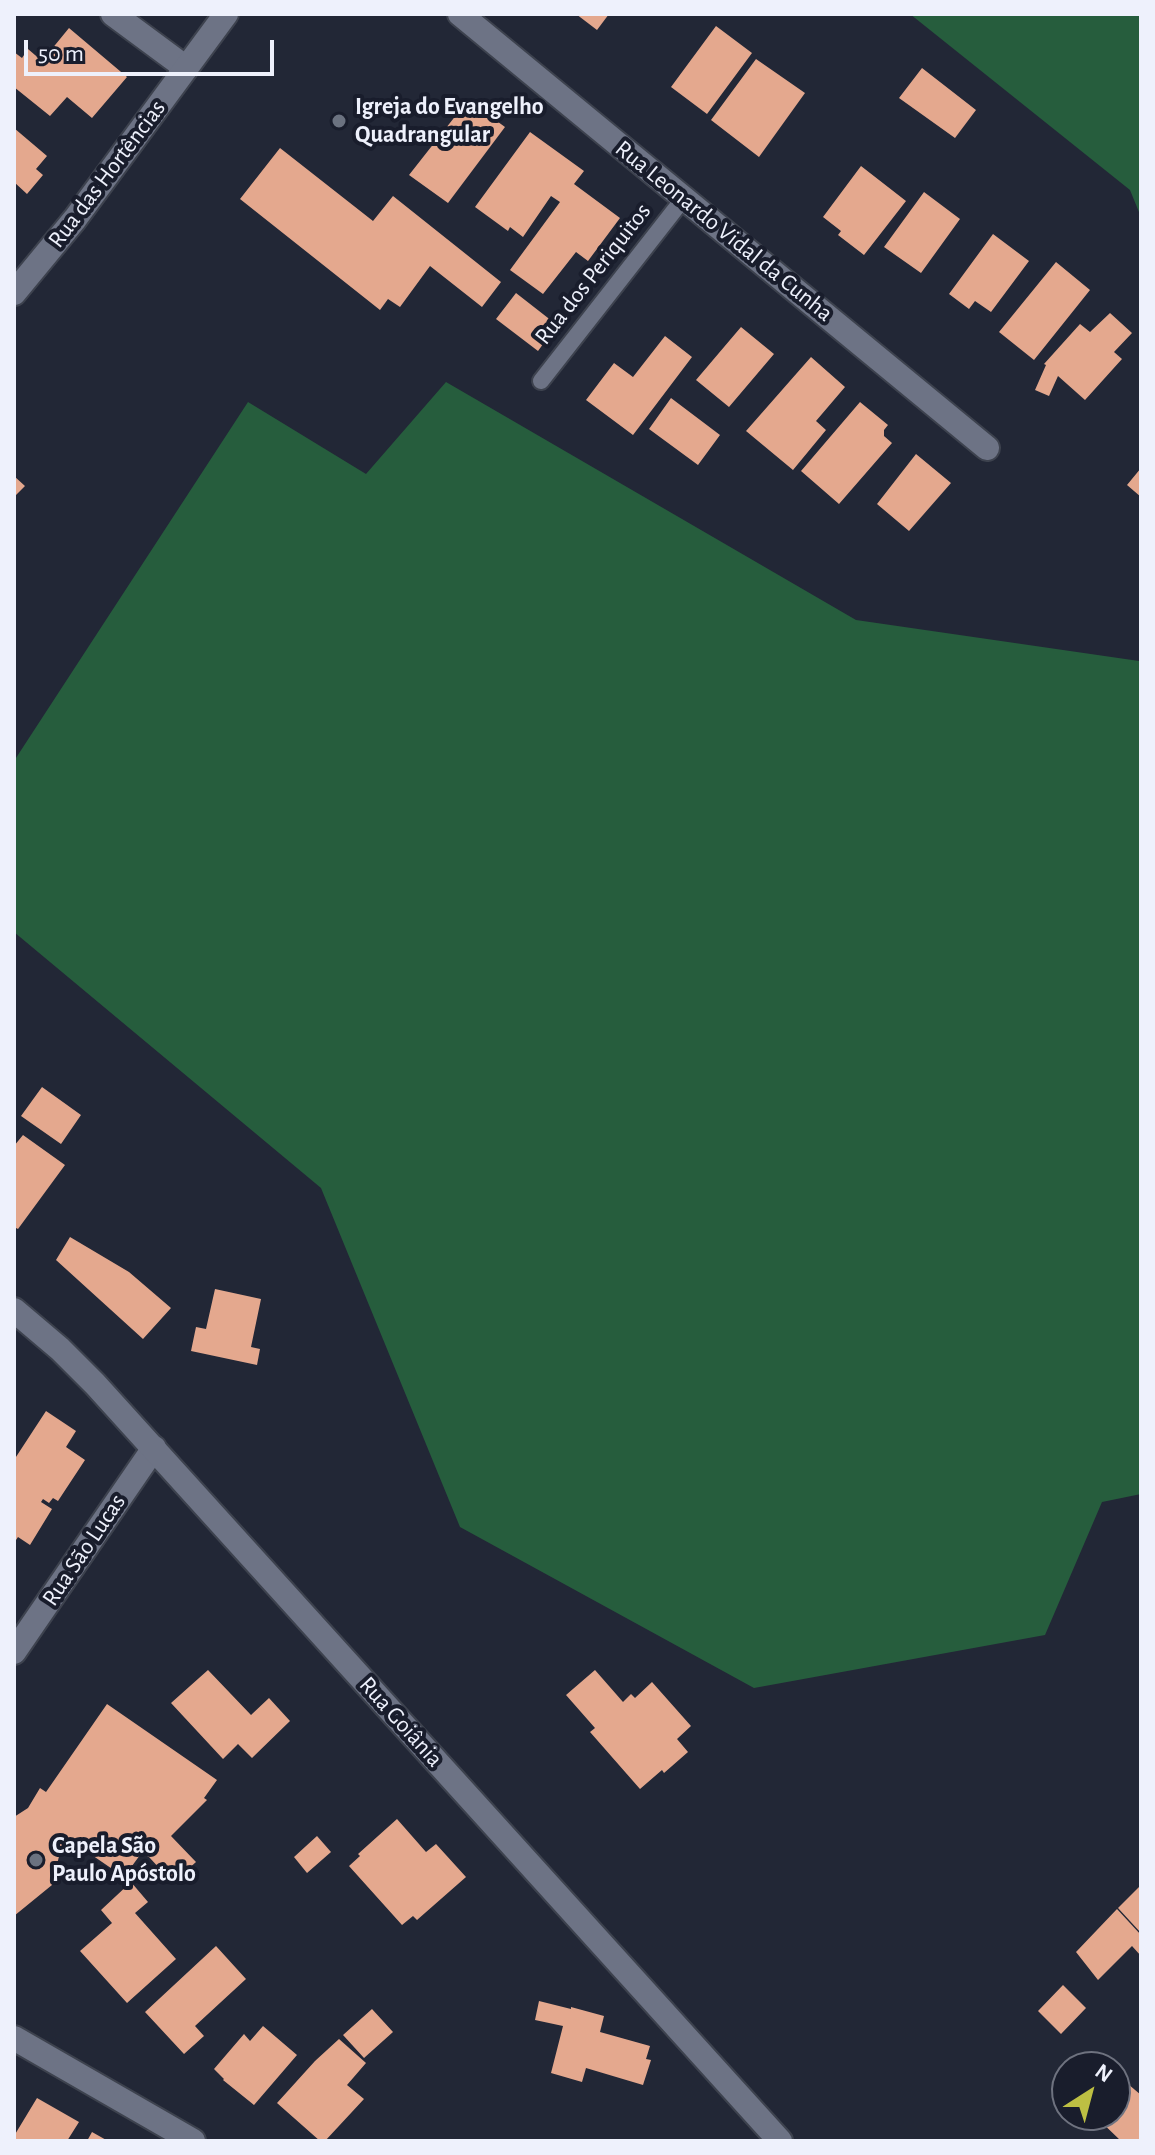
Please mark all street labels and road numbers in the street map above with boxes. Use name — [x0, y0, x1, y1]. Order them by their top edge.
street label: Rua das Hortências — [42, 94, 172, 254]
street label: Rua Leonardo Vidal da Cunha — [609, 134, 839, 328]
street label: Rua dos Periquitos — [529, 198, 657, 350]
street label: Rua São Lucas — [36, 1489, 132, 1611]
street label: Rua Goiânia — [353, 1671, 449, 1773]

